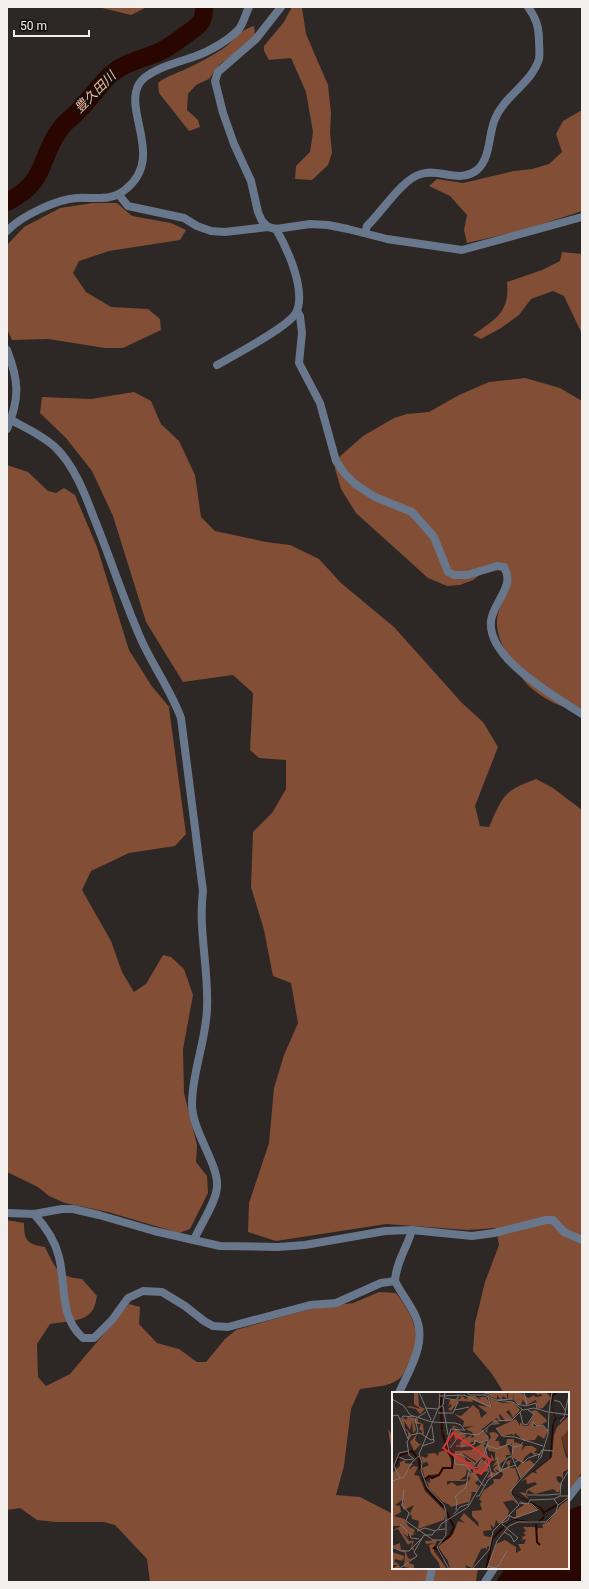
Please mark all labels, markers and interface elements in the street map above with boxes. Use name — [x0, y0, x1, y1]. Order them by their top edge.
scale bar — [14, 12, 89, 38]
text: 50 m — [20, 19, 47, 33]
water label: 豊久田川 — [71, 67, 120, 116]
inset map — [392, 1392, 569, 1569]

